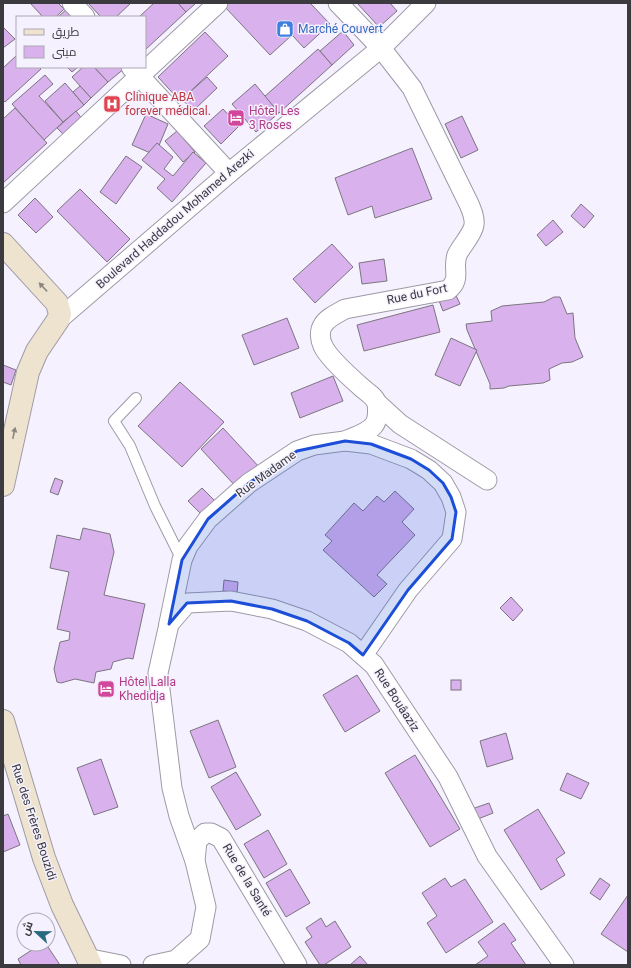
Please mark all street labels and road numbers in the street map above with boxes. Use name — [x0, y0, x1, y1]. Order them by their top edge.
street label: Boulevard Haddadou Mohamed Arezki — [93, 147, 257, 291]
street label: Rue du Fort — [386, 281, 449, 307]
street label: Rue Madame — [233, 448, 299, 500]
street label: Rue Bouâaziz — [371, 666, 423, 734]
street label: Rue des Frères Bouzidi — [9, 762, 59, 882]
street label: Rue de la Santé — [220, 841, 274, 919]

